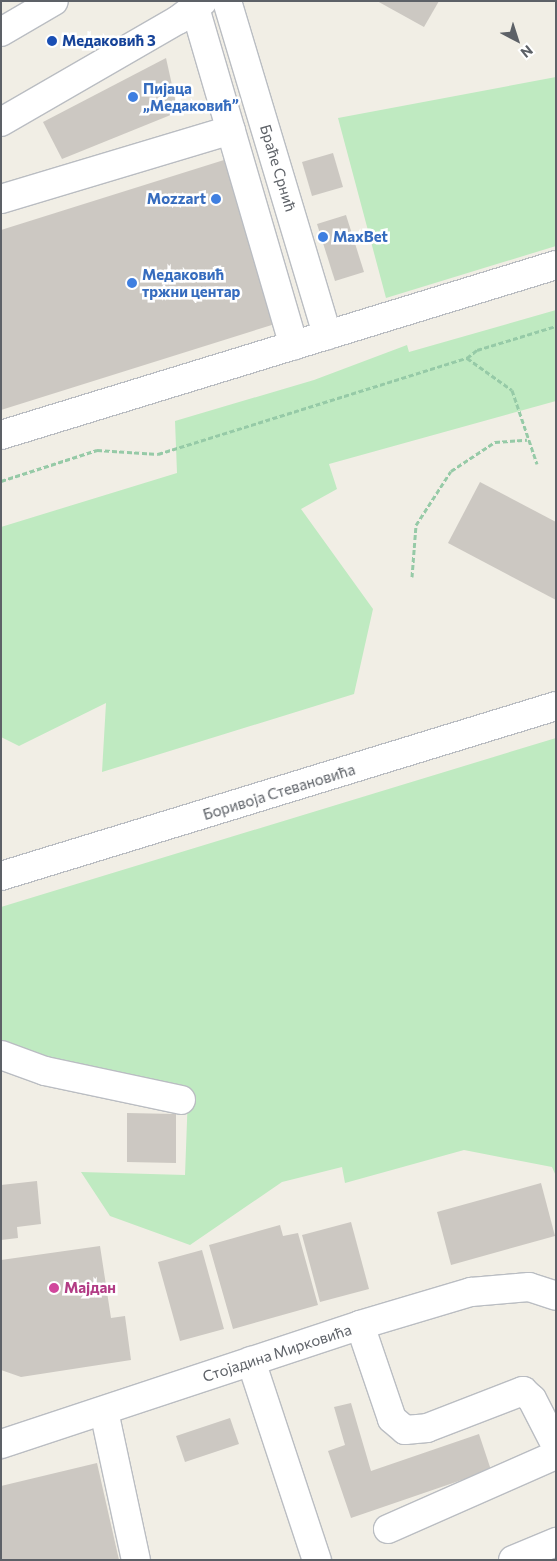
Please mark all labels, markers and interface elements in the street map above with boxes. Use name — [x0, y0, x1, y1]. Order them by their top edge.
north arrow — [492, 15, 542, 65]
place label: Медаковић 3 — [62, 32, 156, 50]
marker: Медаковић 3 — [46, 35, 58, 47]
text: N — [517, 42, 536, 62]
place label: Пијаца „Медаковић” — [143, 79, 239, 114]
marker: Пијаца „Медаковић” — [127, 91, 139, 103]
street label: Браће Срнић — [256, 122, 300, 214]
place label: Mozzart — [147, 190, 206, 208]
marker: Mozzart — [210, 193, 222, 205]
place label: MaxBet — [333, 228, 388, 246]
marker: MaxBet — [317, 231, 329, 243]
place label: Медаковић тржни центар — [142, 265, 240, 300]
marker: Медаковић тржни центар — [126, 277, 138, 289]
street label: Боривоја Стевановића — [201, 760, 357, 824]
place label: Мајдан — [64, 1279, 116, 1297]
marker: Мајдан — [48, 1282, 60, 1294]
street label: Стојадина Мирковића — [200, 1320, 354, 1386]

